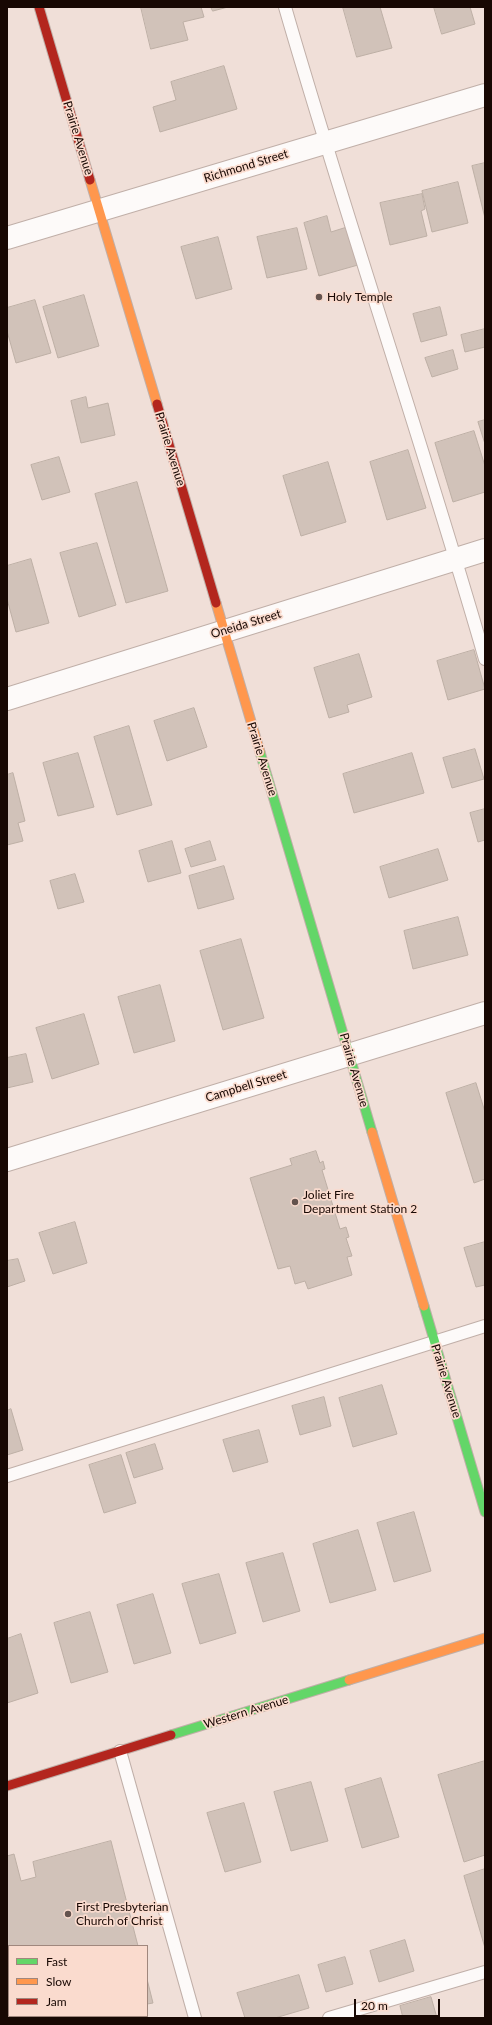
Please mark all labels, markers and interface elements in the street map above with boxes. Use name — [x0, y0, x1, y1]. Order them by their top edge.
street label: Prairie Avenue — [60, 99, 96, 177]
street label: Richmond Street — [202, 146, 290, 186]
place label: Holy Temple — [327, 290, 393, 304]
marker: Holy Temple — [314, 292, 324, 302]
street label: Prairie Avenue — [152, 410, 188, 488]
street label: Oneida Street — [209, 606, 283, 642]
street label: Prairie Avenue — [244, 720, 280, 798]
street label: Prairie Avenue — [337, 1031, 371, 1109]
street label: Campbell Street — [204, 1067, 288, 1105]
place label: Joliet Fire Department Station 2 — [303, 1188, 417, 1216]
marker: Joliet Fire Department Station 2 — [290, 1197, 300, 1207]
street label: Prairie Avenue — [428, 1342, 464, 1420]
street label: Western Avenue — [202, 1692, 290, 1732]
place label: First Presbyterian Church of Christ — [76, 1900, 169, 1928]
marker: First Presbyterian Church of Christ — [63, 1909, 73, 1919]
legend — [8, 1945, 148, 2017]
text: Fast — [46, 1954, 67, 1969]
text: Slow — [46, 1974, 71, 1989]
scale bar — [356, 1991, 442, 2017]
text: Jam — [46, 1994, 67, 2009]
text: 20 m — [361, 1998, 388, 2013]

